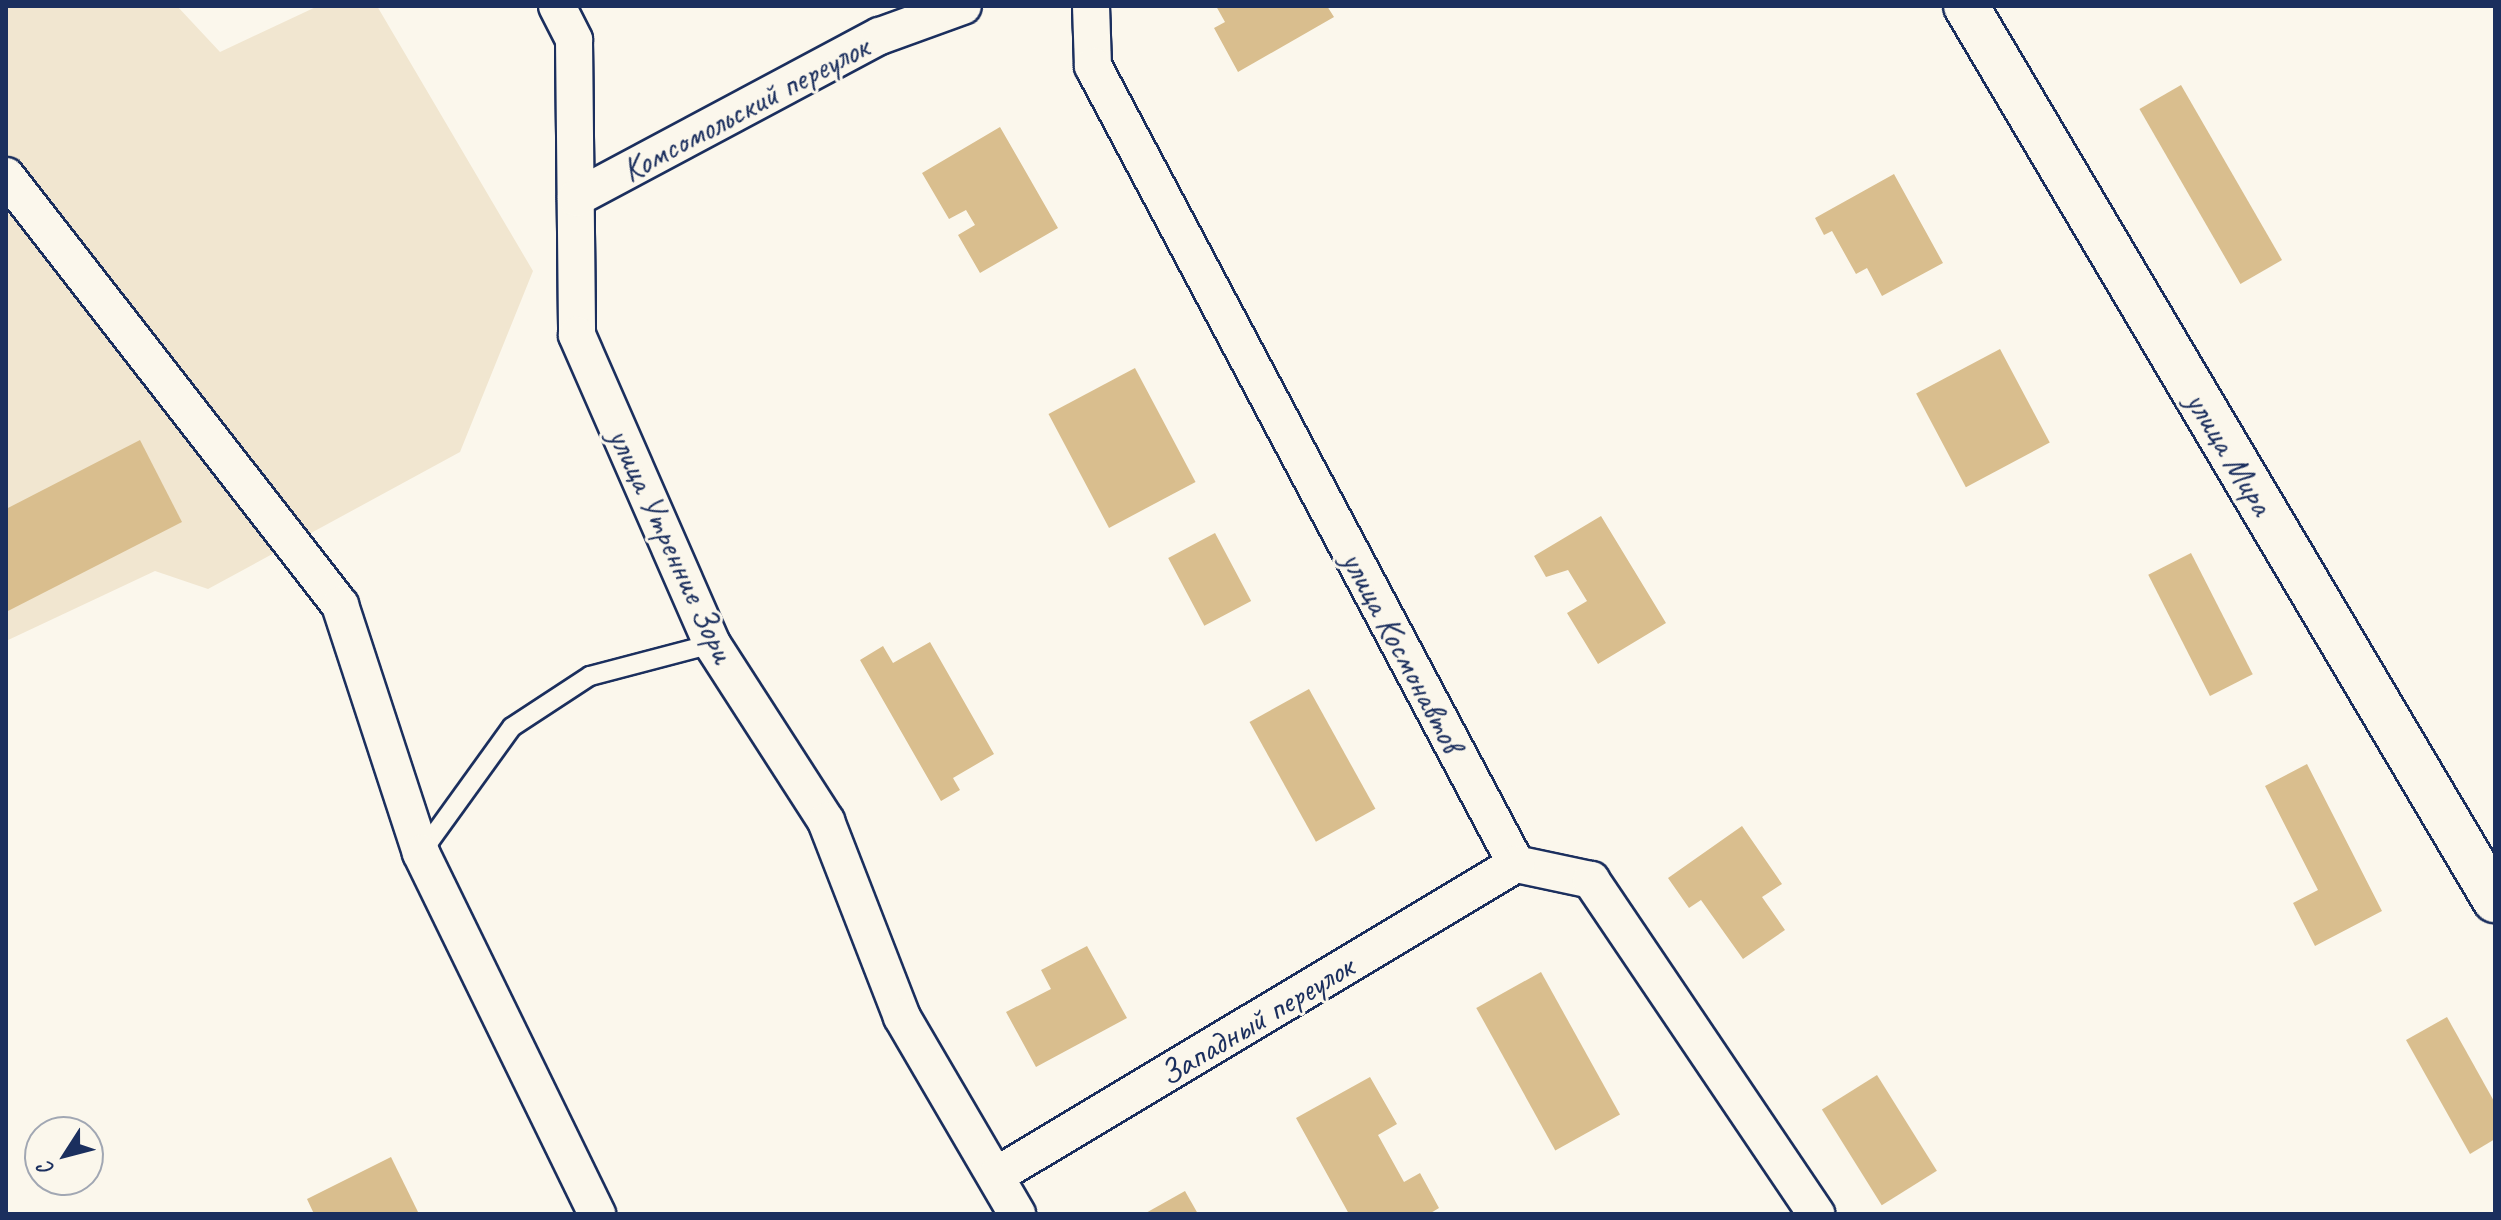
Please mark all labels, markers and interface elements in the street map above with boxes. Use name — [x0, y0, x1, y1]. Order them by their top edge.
street label: Комсомольский переулок — [615, 26, 875, 190]
street label: улица Мира — [2177, 384, 2283, 522]
street label: улица Утренние Зори — [600, 423, 744, 667]
street label: улица Космонавтов — [1332, 542, 1474, 760]
street label: Западный переулок — [1151, 946, 1361, 1094]
north arrow — [24, 1116, 104, 1196]
text: С — [32, 1156, 61, 1182]

